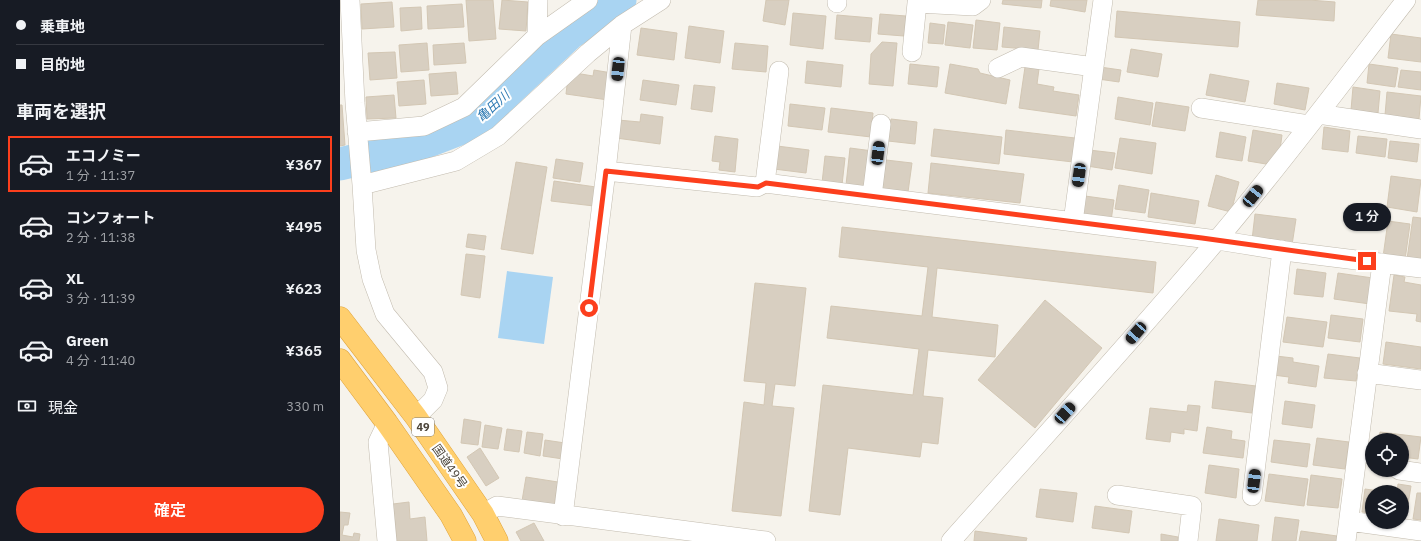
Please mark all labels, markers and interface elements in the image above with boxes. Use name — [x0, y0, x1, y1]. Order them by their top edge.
text: 乗車地 — [40, 17, 85, 36]
text: 目的地 — [40, 55, 85, 74]
car — [611, 56, 625, 82]
water label: 亀田川 — [473, 85, 515, 125]
text: 車両を選択 — [16, 100, 106, 123]
car — [871, 140, 885, 166]
icon: car — [18, 146, 54, 182]
text: エコノミー — [66, 146, 141, 165]
text: ¥367 — [285, 155, 322, 174]
car — [1071, 162, 1087, 188]
text: 1 分 · 11:37 — [66, 167, 135, 184]
car — [1241, 183, 1265, 209]
callout: 1 分 — [1343, 203, 1391, 231]
icon: car — [18, 208, 54, 244]
text: コンフォート — [66, 208, 156, 227]
text: 1 分 — [1355, 208, 1379, 225]
text: ¥495 — [285, 217, 322, 236]
text: 2 分 · 11:38 — [66, 229, 135, 246]
route end — [1358, 252, 1376, 270]
text: XL — [66, 269, 84, 288]
icon: car — [18, 270, 54, 306]
text: ¥623 — [285, 279, 322, 298]
text: 3 分 · 11:39 — [66, 290, 135, 307]
route start — [580, 299, 598, 317]
car — [1124, 320, 1148, 346]
text: Green — [66, 331, 109, 350]
icon: car — [18, 332, 54, 368]
text: ¥365 — [285, 341, 322, 360]
text: 4 分 · 11:40 — [66, 352, 135, 369]
icon: cash — [16, 395, 38, 417]
text: 現金 — [48, 398, 78, 417]
text: 330 m — [286, 398, 324, 415]
car — [1053, 400, 1077, 426]
road number: 49 — [412, 418, 434, 436]
map controls — [1365, 433, 1409, 529]
button: locate — [1365, 433, 1409, 477]
street label: 国道49号 — [429, 441, 471, 491]
car — [1247, 468, 1261, 494]
button: layers — [1365, 485, 1409, 529]
button: 確定 — [16, 487, 324, 533]

